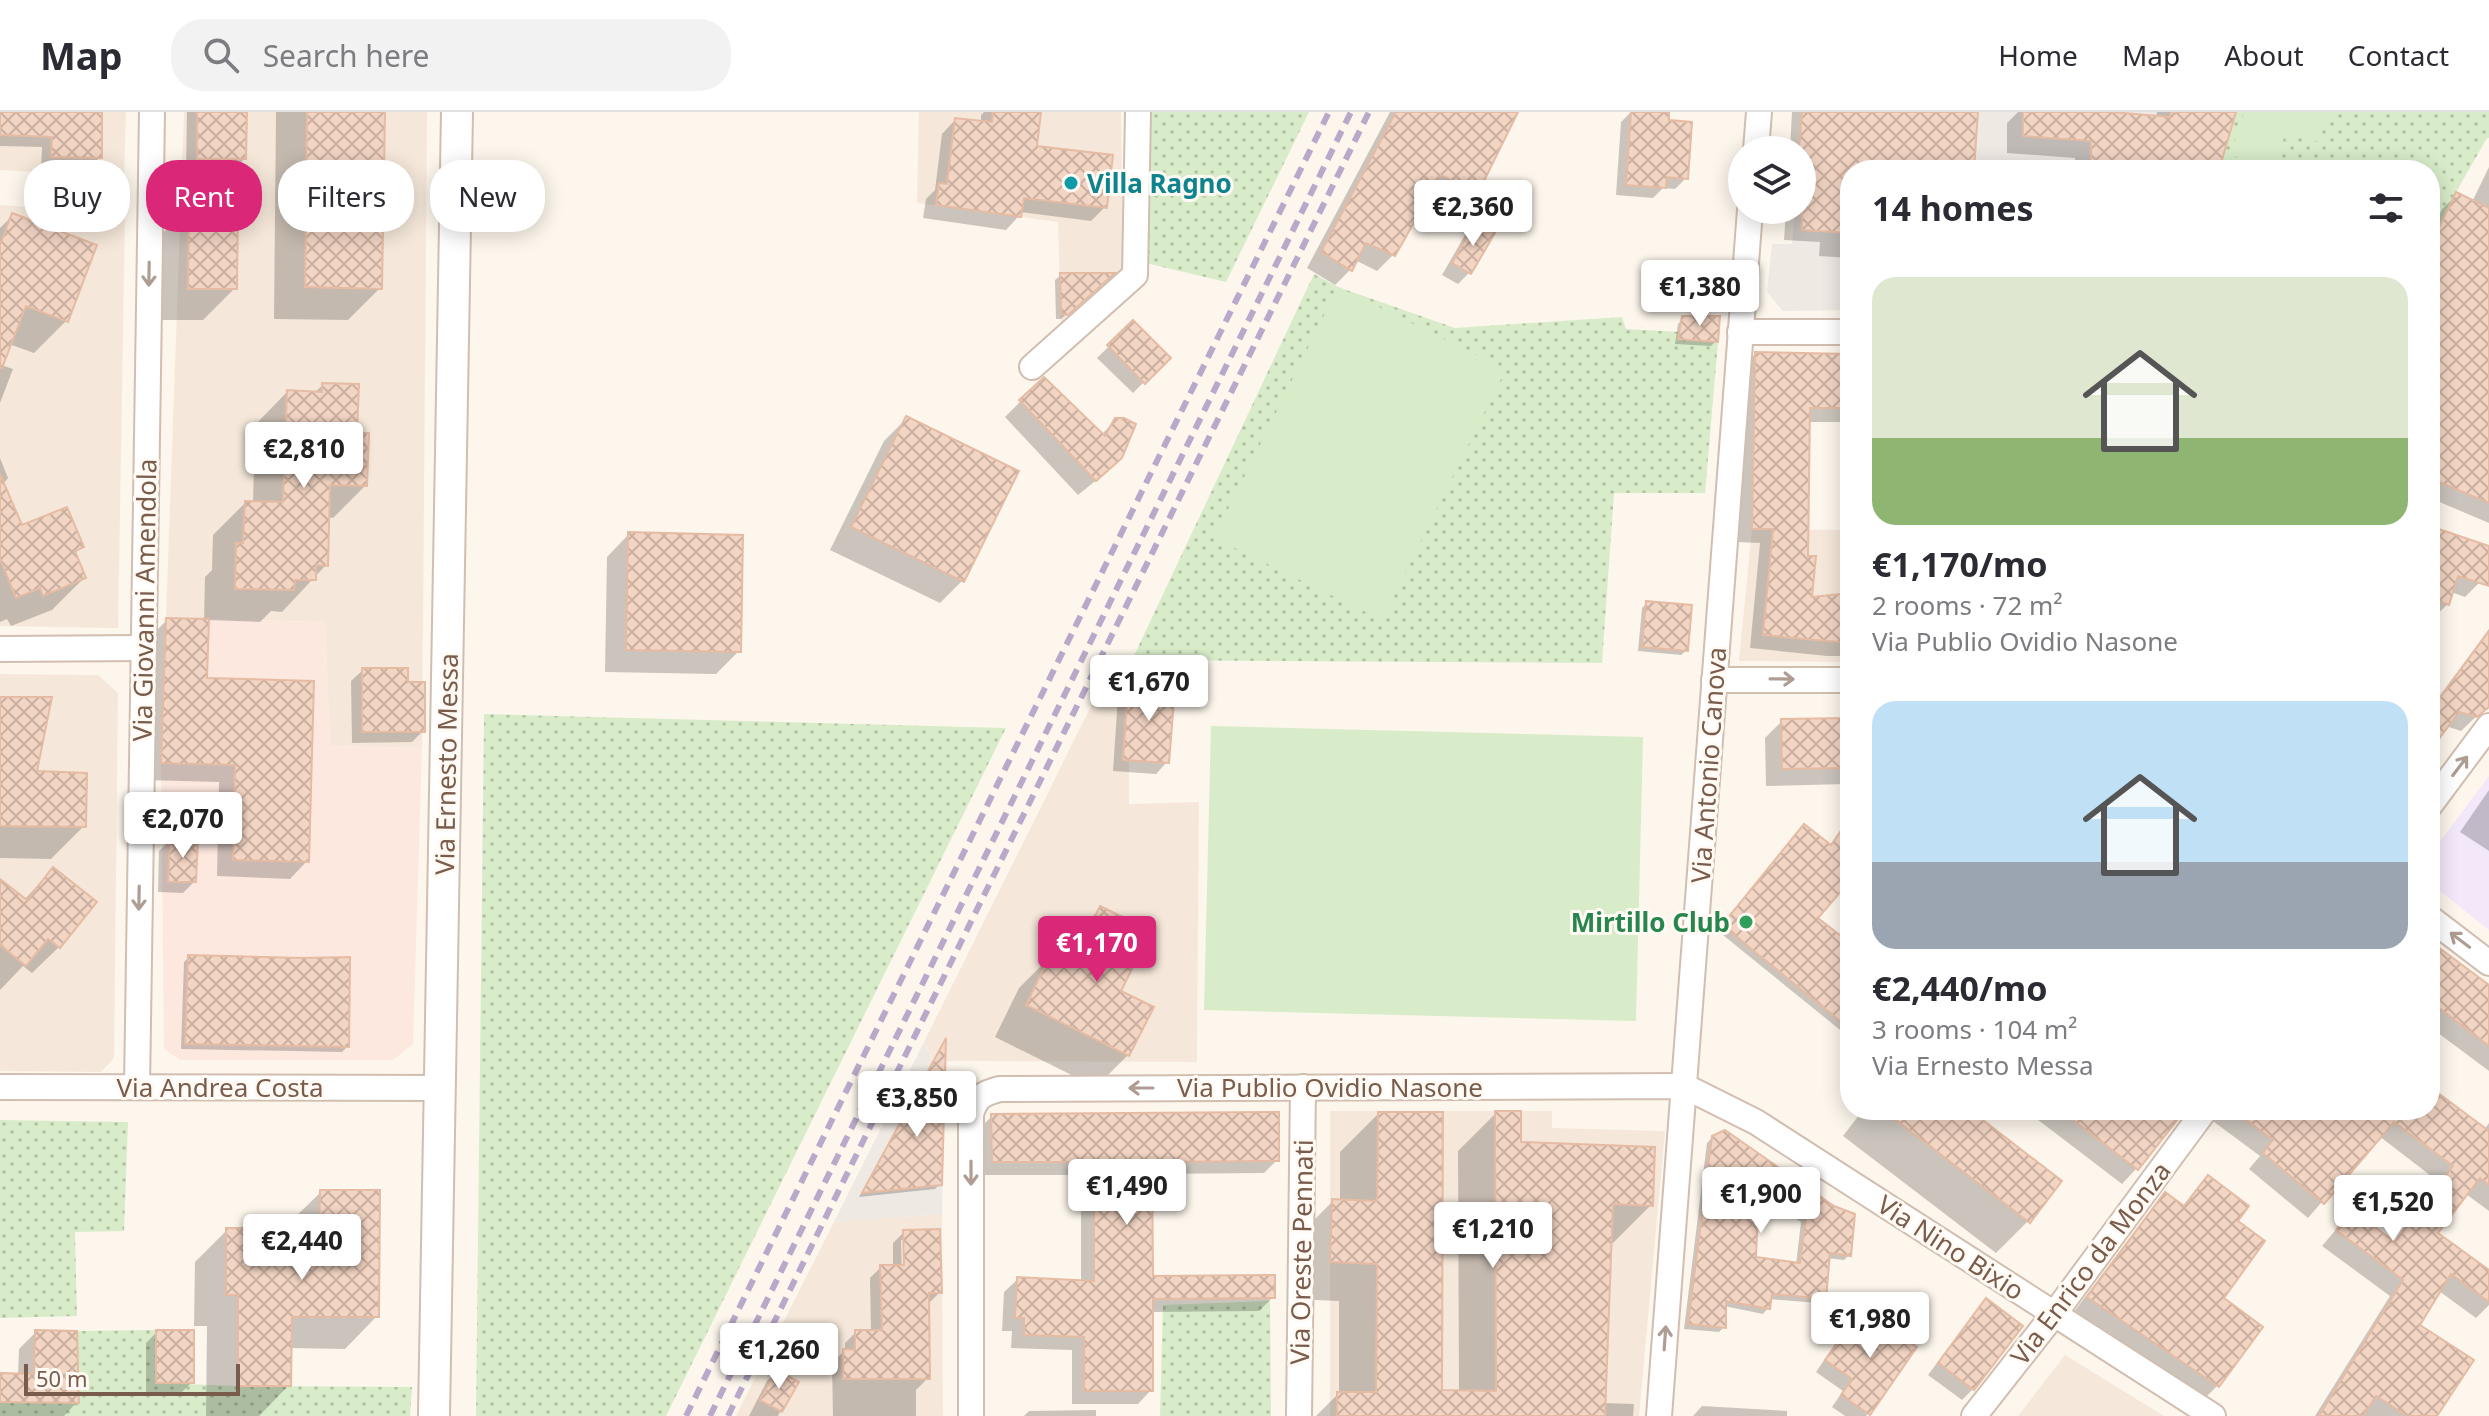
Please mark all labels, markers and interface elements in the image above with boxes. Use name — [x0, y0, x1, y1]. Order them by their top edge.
search box — [171, 19, 731, 91]
text: Map — [40, 29, 123, 81]
icon: search — [199, 33, 243, 77]
text: Search here — [263, 35, 430, 76]
text: Home — [1998, 36, 2078, 74]
text: Map — [2122, 36, 2180, 74]
text: About — [2224, 36, 2304, 74]
text: Contact — [2348, 36, 2449, 74]
map controls — [1728, 136, 1816, 224]
button: layers — [1728, 136, 1816, 224]
chip: Buy — [24, 160, 130, 232]
chip: Rent — [146, 160, 262, 232]
chip: Filters — [278, 160, 414, 232]
chip: New — [430, 160, 545, 232]
place label: Villa Ragno — [1087, 165, 1232, 201]
marker: Villa Ragno — [1062, 174, 1080, 192]
pin: €2,360 — [1408, 180, 1538, 248]
text: 14 homes — [1872, 185, 2034, 231]
icon: filters — [2364, 186, 2408, 230]
text: €2,360 — [1432, 188, 1514, 224]
one-way arrow — [141, 260, 157, 287]
pin: €1,380 — [1635, 260, 1765, 328]
text: €1,380 — [1659, 268, 1741, 304]
icon: home — [2068, 329, 2212, 473]
pin: €2,810 — [239, 422, 369, 490]
text: €2,810 — [263, 430, 345, 466]
street label: Via Giovanni Amendola — [124, 458, 164, 742]
text: €1,170/mo — [1872, 541, 2047, 587]
text: 2 rooms · 72 m² — [1872, 587, 2062, 623]
text: Via Publio Ovidio Nasone — [1872, 623, 2178, 659]
street label: Via Antonio Canova — [1682, 646, 1734, 884]
street label: Via Ernesto Messa — [426, 653, 466, 875]
pin: €1,670 — [1084, 655, 1214, 723]
text: €1,670 — [1108, 663, 1190, 699]
one-way arrow — [1768, 671, 1795, 687]
icon: home — [2068, 753, 2212, 897]
one-way arrow — [2451, 755, 2468, 777]
pin: €2,070 — [118, 792, 248, 860]
text: €2,070 — [142, 800, 224, 836]
one-way arrow — [132, 884, 147, 911]
place label: Mirtillo Club — [1571, 904, 1730, 940]
marker: Mirtillo Club — [1737, 913, 1755, 931]
pin: €1,170 — [1032, 916, 1162, 984]
text: €1,170 — [1056, 924, 1138, 960]
one-way arrow — [2449, 932, 2471, 949]
text: €2,440/mo — [1872, 965, 2047, 1011]
text: 3 rooms · 104 m² — [1872, 1011, 2077, 1047]
text: Via Ernesto Messa — [1872, 1047, 2094, 1083]
street label: Via Andrea Costa — [116, 1069, 324, 1105]
street label: Via Publio Ovidio Nasone — [1177, 1069, 1483, 1105]
pin: €3,850 — [852, 1071, 982, 1139]
text: €3,850 — [876, 1079, 958, 1115]
one-way arrow — [1128, 1080, 1155, 1096]
street label: Via Oreste Pennati — [1281, 1139, 1321, 1365]
street label: Via Enrico da Monza — [2002, 1154, 2178, 1372]
one-way arrow — [963, 1159, 979, 1186]
pin: €1,490 — [1062, 1159, 1192, 1227]
text: €1,490 — [1086, 1167, 1168, 1203]
pin: €1,900 — [1696, 1167, 1826, 1235]
text: €1,900 — [1720, 1175, 1802, 1211]
pin: €1,520 — [2328, 1175, 2458, 1243]
text: €1,520 — [2352, 1183, 2434, 1219]
street label: Via Nino Bixio — [1871, 1186, 2031, 1308]
pin: €1,210 — [1428, 1202, 1558, 1270]
text: €1,210 — [1452, 1210, 1534, 1246]
pin: €2,440 — [237, 1214, 367, 1282]
text: €2,440 — [261, 1222, 343, 1258]
pin: €1,980 — [1805, 1292, 1935, 1360]
text: €1,980 — [1829, 1300, 1911, 1336]
pin: €1,260 — [714, 1323, 844, 1391]
one-way arrow — [1658, 1325, 1673, 1352]
text: €1,260 — [738, 1331, 820, 1367]
scale bar — [24, 1360, 240, 1396]
text: 50 m — [36, 1363, 87, 1393]

